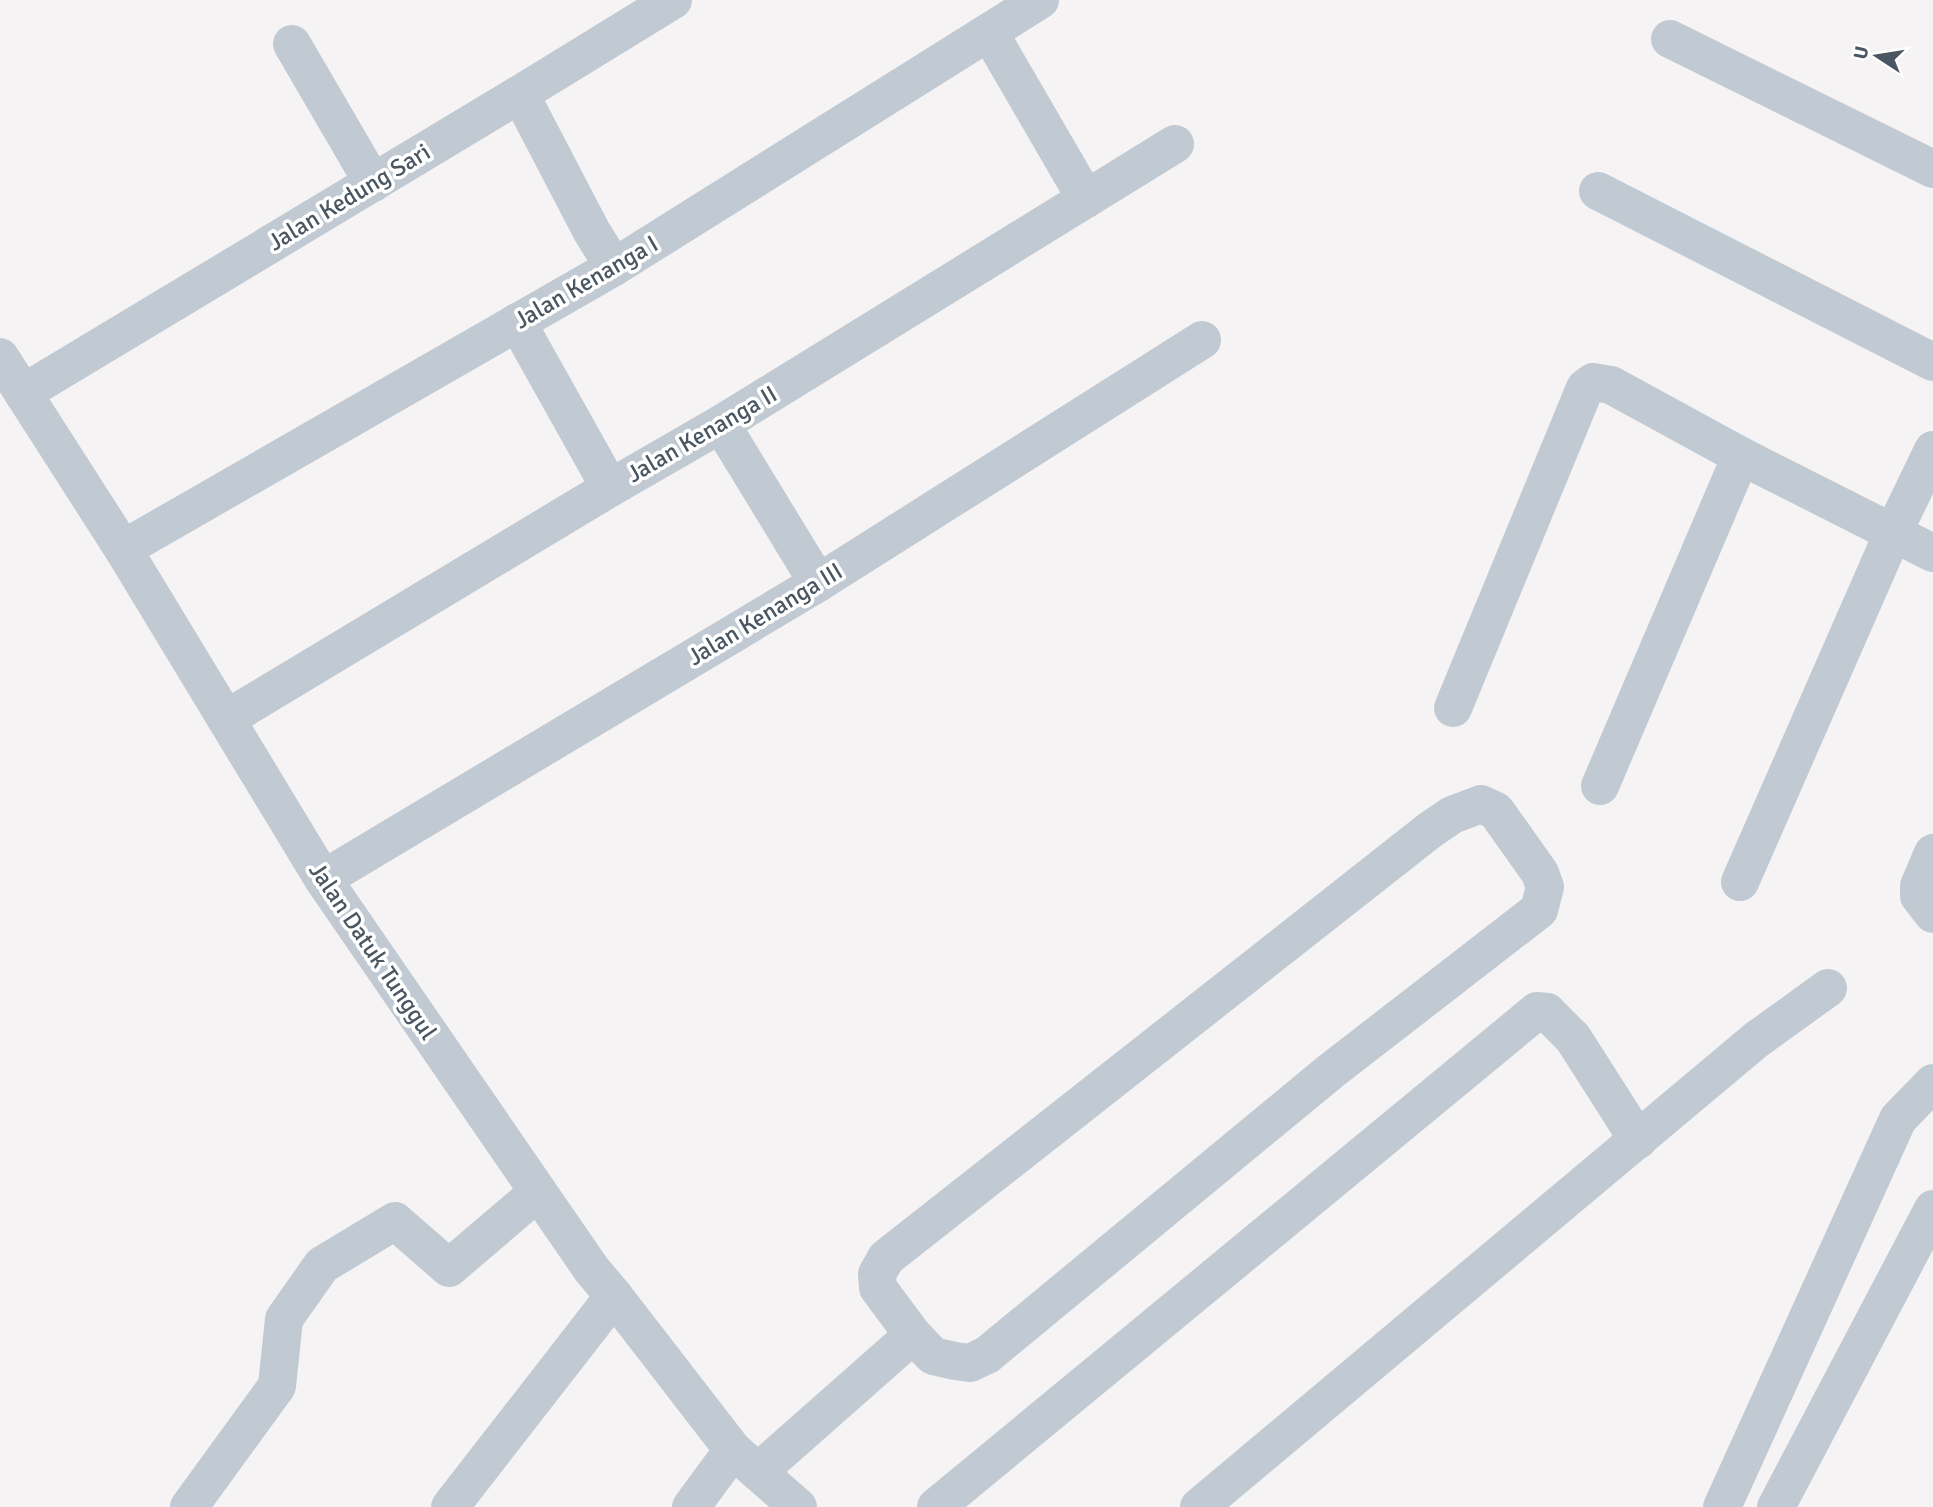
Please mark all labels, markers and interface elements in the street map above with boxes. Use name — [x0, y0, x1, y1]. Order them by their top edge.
north arrow — [1842, 21, 1912, 91]
text: U — [1848, 44, 1874, 61]
street label: Jalan Kedung Sari — [262, 137, 436, 257]
street label: Jalan Kenanga I — [509, 229, 663, 335]
street label: Jalan Kenanga II — [622, 379, 782, 489]
street label: Jalan Kenanga III — [682, 556, 848, 672]
street label: Jalan Datuk Tunggul — [303, 857, 443, 1045]

